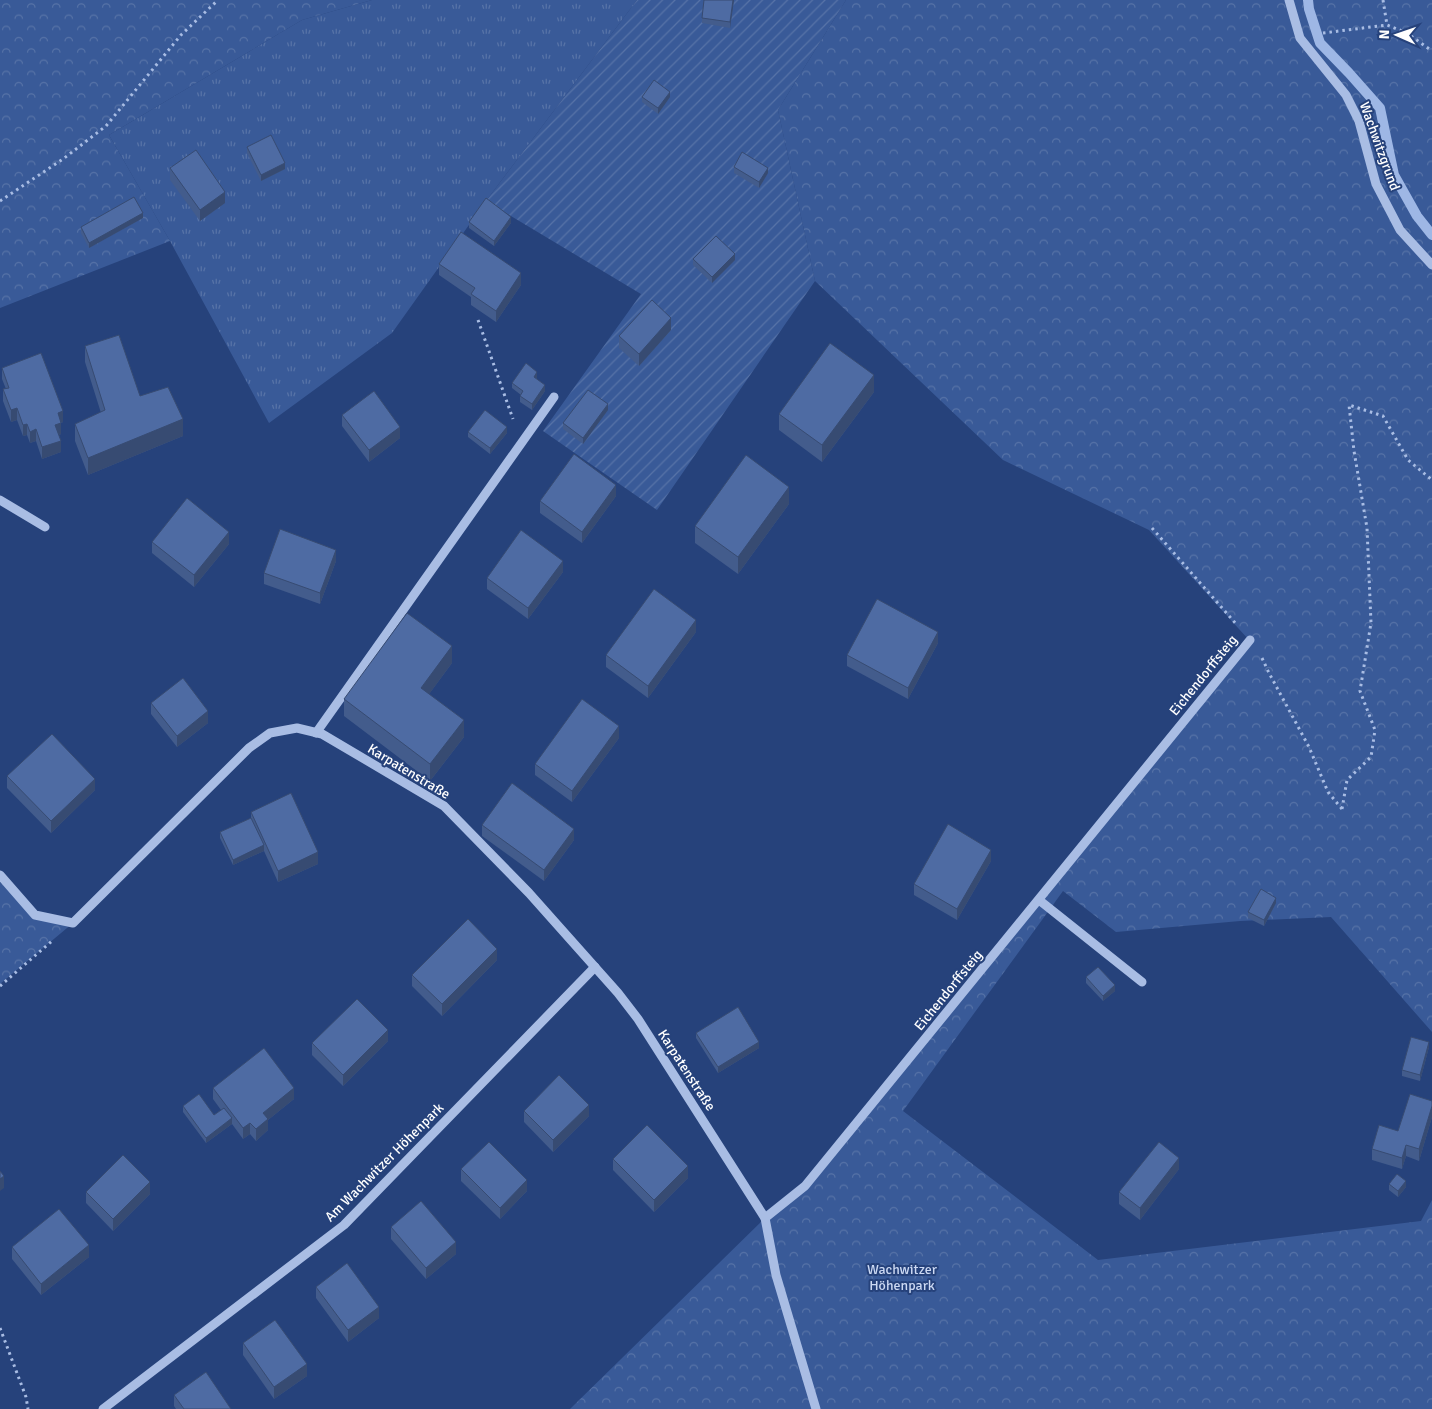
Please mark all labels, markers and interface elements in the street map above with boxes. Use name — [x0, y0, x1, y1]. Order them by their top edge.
north arrow — [1372, 10, 1422, 60]
text: N — [1376, 29, 1393, 40]
street label: Wachwitzgrund — [1356, 100, 1403, 193]
street label: Eichendorffsteig — [1166, 632, 1241, 719]
street label: Karpatenstraße — [364, 740, 453, 803]
street label: Eichendorffsteig — [911, 947, 986, 1034]
street label: Karpatenstraße — [654, 1027, 719, 1114]
street label: Am Wachwitzer Höhenpark — [321, 1099, 447, 1225]
park label: Wachwitzer Höhenpark — [867, 1261, 938, 1294]

